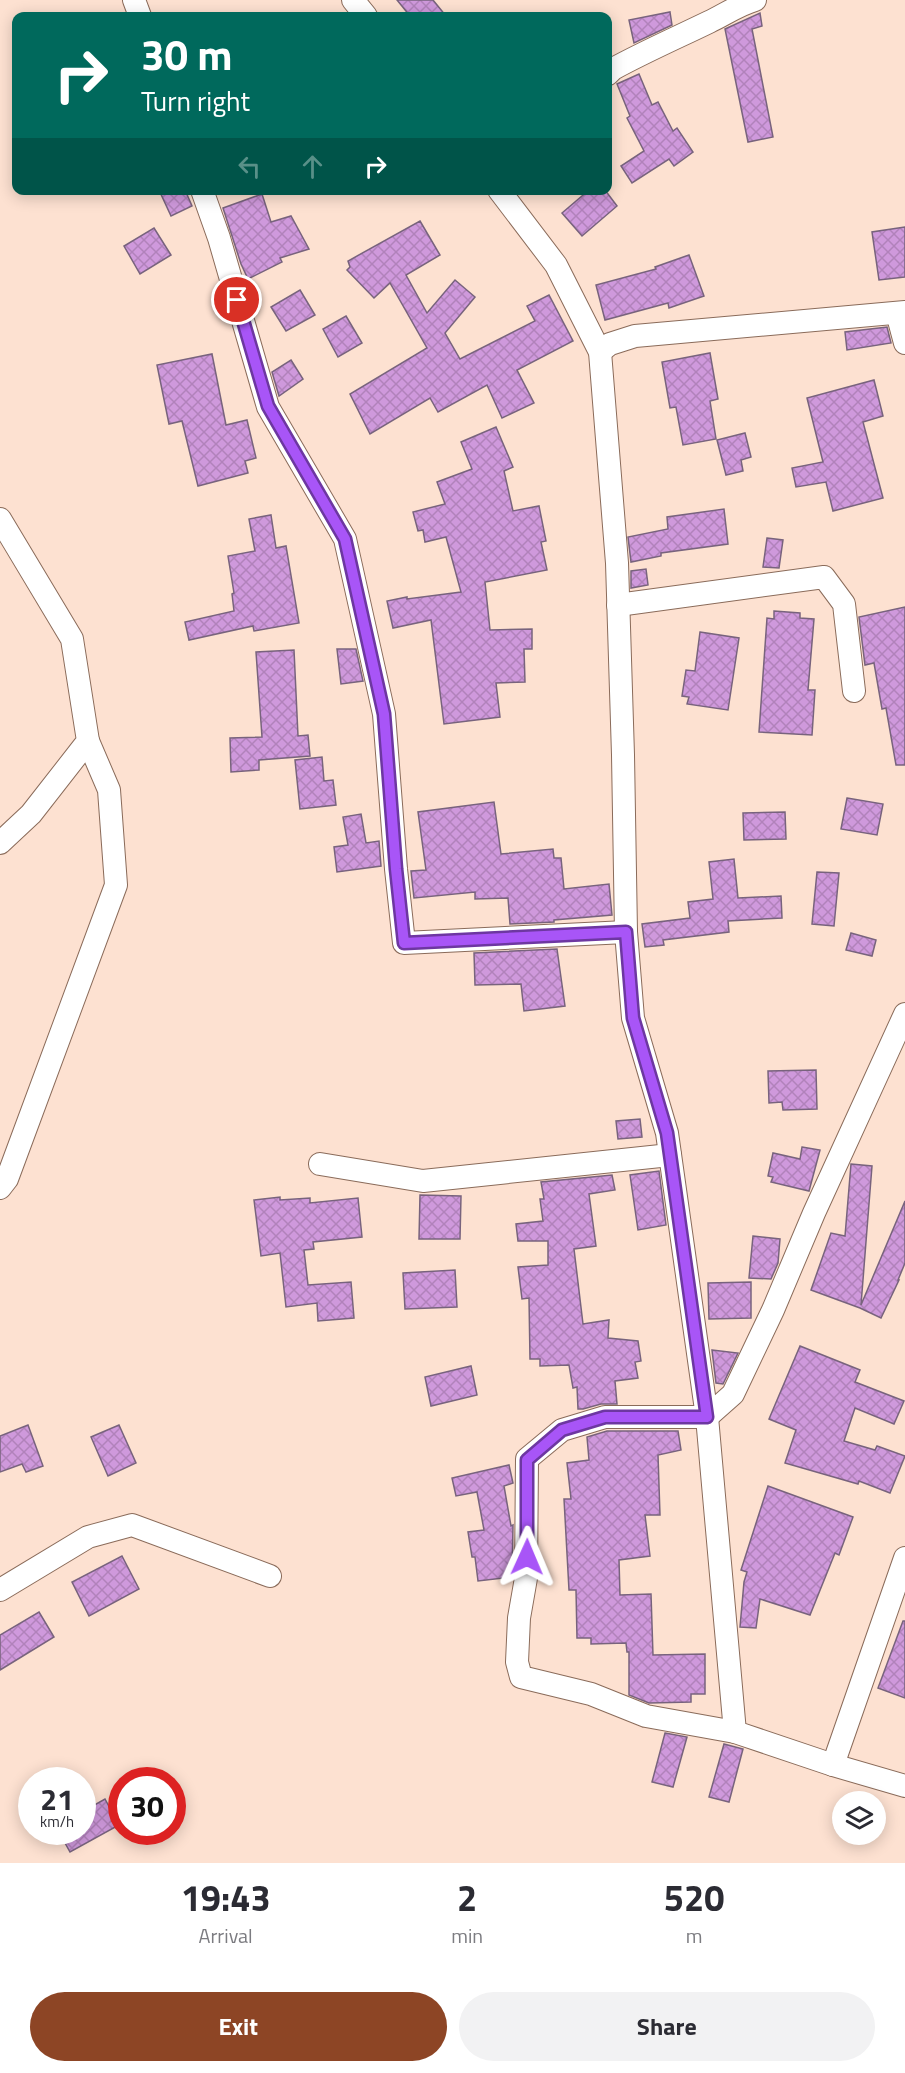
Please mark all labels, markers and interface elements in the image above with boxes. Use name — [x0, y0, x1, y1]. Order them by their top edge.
text: 30 m — [141, 22, 233, 86]
icon: right — [42, 36, 120, 114]
text: Turn right — [141, 80, 250, 121]
icon: left — [233, 150, 266, 183]
icon: ahead — [296, 150, 329, 183]
icon: right — [359, 150, 392, 183]
pin — [211, 274, 262, 325]
icon: arrive — [220, 283, 253, 316]
position arrow — [495, 1525, 559, 1589]
speed limit sign: 30 — [108, 1767, 186, 1845]
text: 21 — [40, 1776, 74, 1822]
map controls — [832, 1791, 886, 1845]
button: layers — [832, 1791, 886, 1845]
text: km/h — [40, 1810, 74, 1833]
text: 19:43 — [181, 1870, 271, 1925]
text: 2 — [457, 1870, 477, 1925]
text: 520 — [664, 1870, 724, 1925]
text: Arrival — [199, 1920, 253, 1951]
text: min — [451, 1920, 483, 1951]
text: m — [686, 1920, 702, 1951]
button: Exit — [30, 1992, 447, 2061]
button: Share — [459, 1992, 875, 2061]

